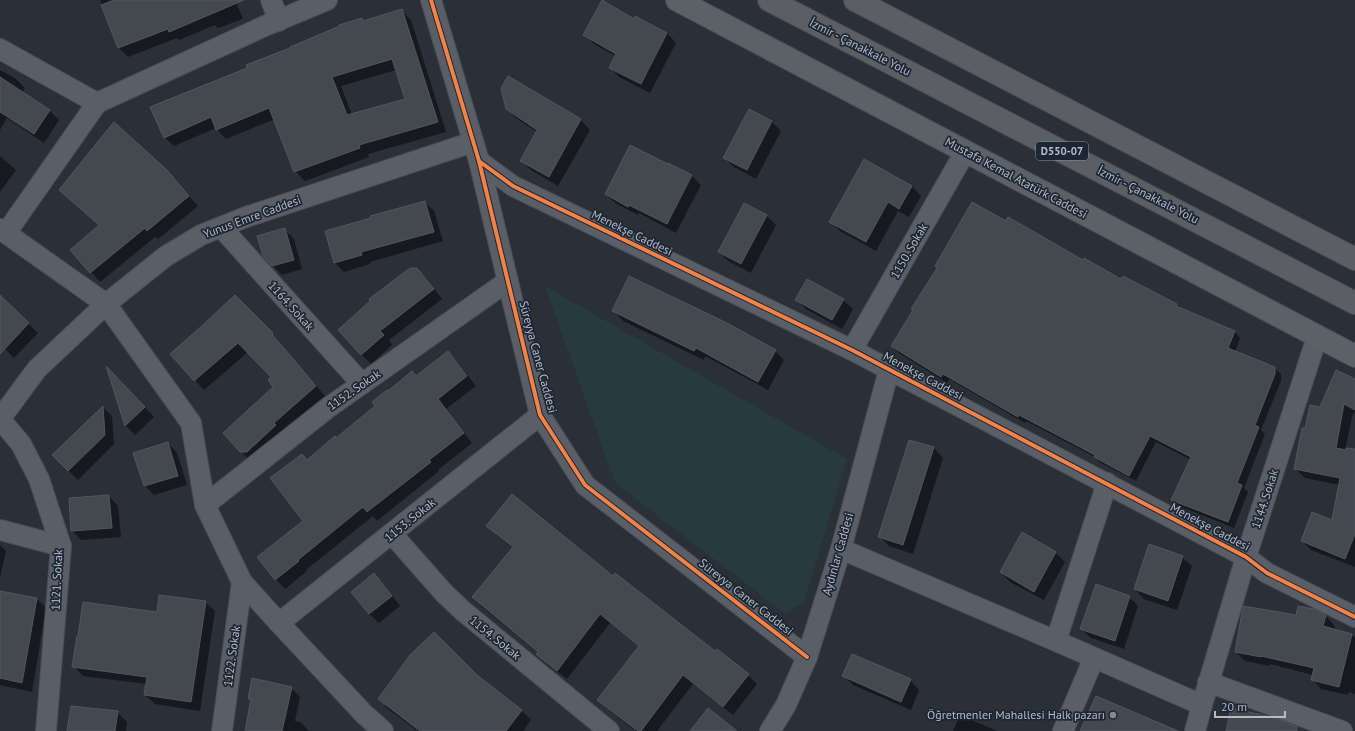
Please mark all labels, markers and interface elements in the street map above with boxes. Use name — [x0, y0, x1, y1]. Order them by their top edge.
street label: İzmir - Çanakkale Yolu — [807, 14, 913, 79]
street label: Mustafa Kemal Atatürk Caddesi — [943, 134, 1090, 221]
road number: D550-07 — [1036, 142, 1088, 160]
street label: İzmir - Çanakkale Yolu — [1095, 162, 1201, 227]
street label: Yunus Emre Caddesi — [201, 192, 303, 241]
street label: Menekşe Caddesi — [589, 206, 675, 259]
street label: 1150. Sokak — [887, 220, 930, 281]
street label: 1164. Sokak — [265, 278, 318, 334]
street label: Süreyya Caner Caddesi — [516, 299, 561, 415]
street label: Menekşe Caddesi — [881, 348, 966, 403]
street label: 1152. Sokak — [324, 366, 383, 413]
street label: 1144. Sokak — [1248, 467, 1281, 530]
street label: 1153. Sokak — [381, 494, 438, 545]
street label: Menekşe Caddesi — [1168, 499, 1253, 554]
street label: Aydınlar Caddesi — [819, 511, 856, 597]
street label: 1121. Sokak — [47, 549, 66, 611]
street label: Süreyya Caner Caddesi — [696, 555, 796, 638]
street label: 1154. Sokak — [467, 613, 524, 663]
street label: 1122. Sokak — [220, 624, 243, 687]
scale bar — [1215, 693, 1285, 719]
text: 20 m — [1221, 699, 1247, 714]
place label: Öğretmenler Mahallesi Halk pazarı — [927, 707, 1105, 722]
marker: Öğretmenler Mahallesi Halk pazarı — [1108, 710, 1118, 720]

